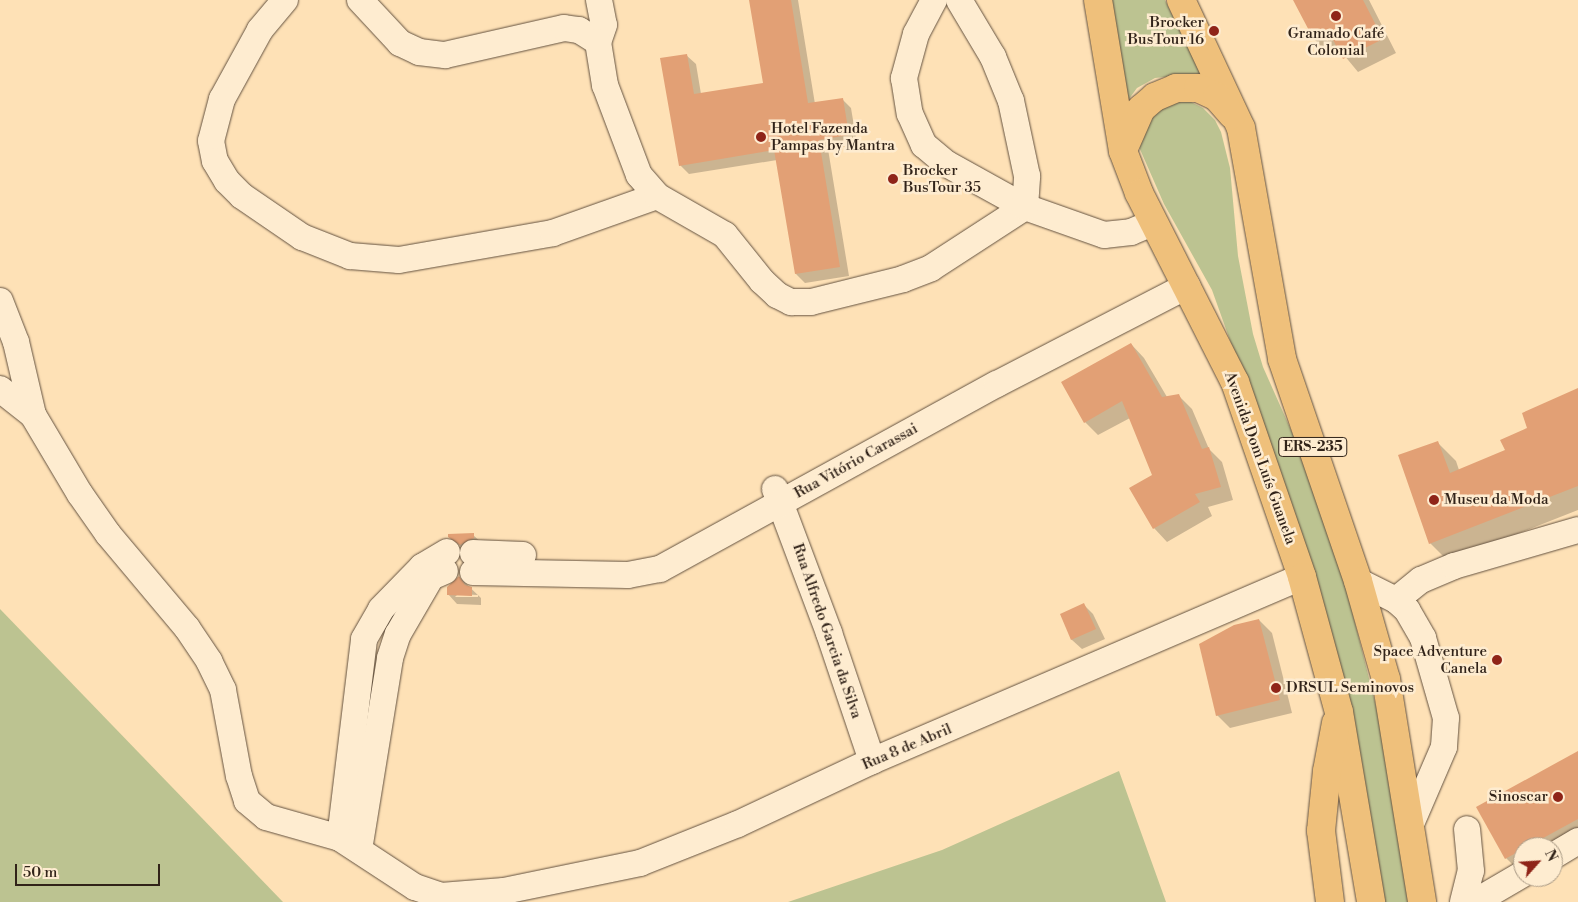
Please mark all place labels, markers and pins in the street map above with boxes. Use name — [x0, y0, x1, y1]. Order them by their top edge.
marker: Gramado Café Colonial — [1330, 10, 1342, 22]
place label: Brocker BusTour 16 — [1128, 13, 1204, 48]
place label: Gramado Café Colonial — [1288, 24, 1384, 59]
marker: Brocker BusTour 16 — [1208, 25, 1220, 37]
place label: Hotel Fazenda Pampas by Mantra — [771, 119, 895, 154]
marker: Hotel Fazenda Pampas by Mantra — [755, 131, 767, 143]
place label: Brocker BusTour 35 — [903, 161, 981, 196]
marker: Brocker BusTour 35 — [887, 173, 899, 185]
place label: Museu da Moda — [1444, 491, 1549, 509]
marker: Museu da Moda — [1428, 494, 1440, 506]
place label: Space Adventure Canela — [1374, 642, 1487, 677]
marker: Space Adventure Canela — [1491, 654, 1503, 666]
place label: DRSUL Seminovos — [1286, 679, 1414, 697]
marker: DRSUL Seminovos — [1270, 682, 1282, 694]
place label: Sinoscar — [1489, 788, 1548, 806]
marker: Sinoscar — [1552, 791, 1564, 803]

